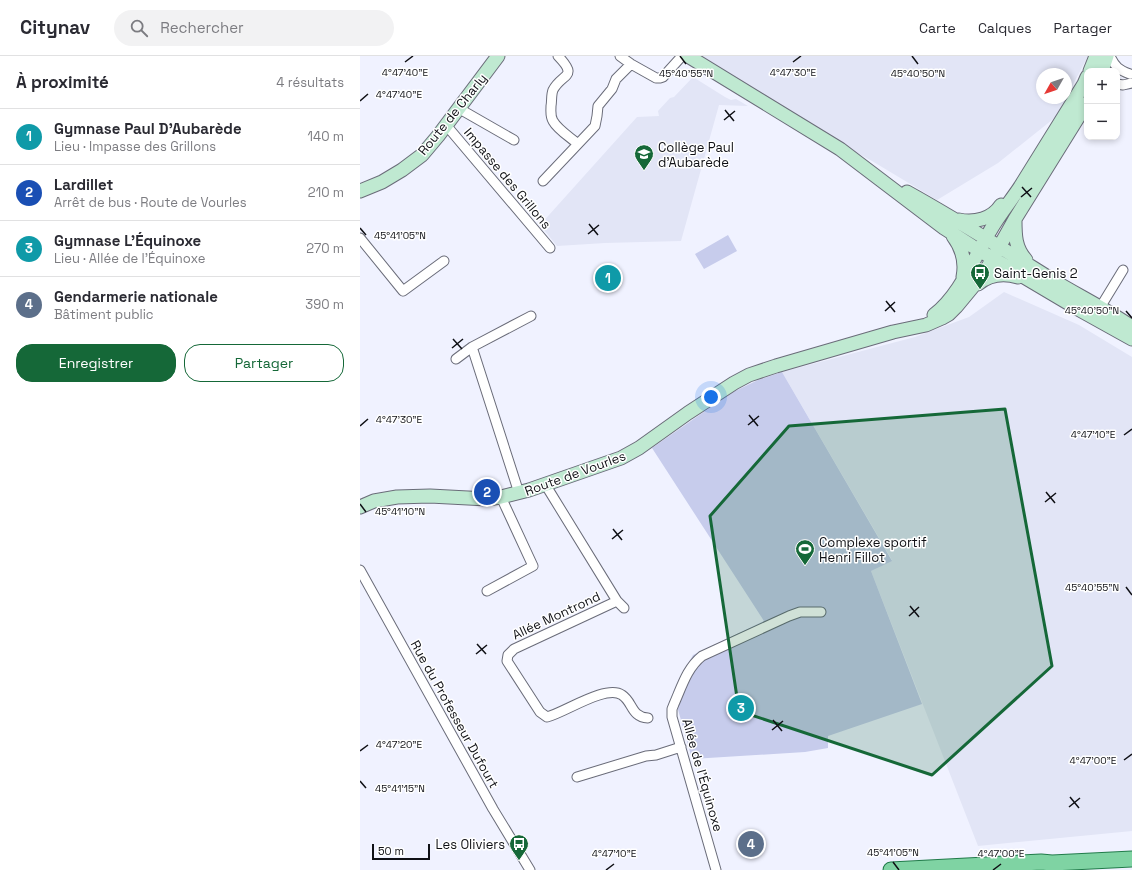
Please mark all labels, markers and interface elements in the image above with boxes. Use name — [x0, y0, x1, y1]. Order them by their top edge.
search box — [114, 10, 394, 46]
text: Citynav — [20, 15, 90, 40]
icon: search — [128, 17, 150, 39]
text: Rechercher — [160, 18, 244, 37]
text: Carte — [919, 19, 956, 37]
text: Calques — [978, 19, 1032, 37]
text: Partager — [1054, 19, 1112, 37]
text: 4°47'40"E — [382, 66, 428, 79]
text: 4°47'30"E — [770, 66, 817, 79]
text: 45°40'55"N — [659, 67, 713, 80]
text: 45°40'50"N — [891, 67, 945, 80]
north arrow — [1036, 68, 1072, 104]
map controls — [1084, 68, 1120, 140]
button: + — [1084, 68, 1120, 104]
street label: Route de Charly — [414, 70, 491, 159]
text: À proximité — [16, 71, 109, 93]
text: 4 résultats — [276, 74, 344, 91]
text: 4°47'40"E — [376, 88, 422, 101]
button: − — [1084, 104, 1120, 140]
text: Gymnase Paul D'Aubarède — [54, 119, 242, 138]
street label: Impasse des Grillons — [460, 124, 555, 233]
text: 1 — [26, 128, 32, 145]
text: 140 m — [308, 128, 344, 145]
text: Lieu · Impasse des Grillons — [54, 138, 216, 155]
place label: Collège Paul d'Aubarède — [658, 139, 734, 171]
school or university icon: Collège Paul d'Aubarède — [633, 143, 655, 171]
text: Lardillet — [54, 175, 113, 194]
text: 2 — [25, 184, 33, 201]
text: 210 m — [308, 184, 344, 201]
text: Arrêt de bus · Route de Vourles — [54, 194, 247, 211]
text: 45°41'05"N — [374, 229, 426, 242]
text: Gymnase L'Équinoxe — [54, 231, 201, 250]
text: 3 — [25, 240, 33, 257]
text: 270 m — [306, 240, 344, 257]
text: Lieu · Allée de l'Équinoxe — [54, 250, 205, 267]
bus stop icon: Saint-Genis 2 — [969, 262, 991, 290]
pin: 1 — [595, 263, 621, 293]
place label: Saint-Genis 2 — [994, 265, 1078, 282]
text: Gendarmerie nationale — [54, 287, 218, 306]
text: 4 — [25, 296, 33, 313]
text: 390 m — [305, 296, 344, 313]
text: 45°40'50"N — [1065, 304, 1119, 317]
text: Bâtiment public — [54, 306, 154, 323]
button: Enregistrer — [16, 344, 176, 382]
button: Partager — [184, 344, 344, 382]
your location — [701, 387, 721, 407]
text: 4°47'30"E — [376, 413, 423, 426]
text: 4°47'10"E — [1071, 428, 1116, 441]
street label: Route de Vourles — [522, 447, 628, 500]
pin: 2 — [474, 477, 500, 507]
text: 45°41'10"N — [375, 505, 425, 518]
place label: Complexe sportif Henri Fillot — [819, 534, 927, 566]
sports icon: Complexe sportif Henri Fillot — [794, 538, 816, 566]
text: 45°40'55"N — [1065, 581, 1119, 594]
street label: Allée Montrond — [509, 588, 603, 643]
street label: Rue du Professeur Dufourt — [407, 637, 502, 791]
pin: 3 — [728, 693, 754, 723]
street label: Allée de l'Équinoxe — [678, 717, 727, 833]
text: 4°47'20"E — [376, 738, 423, 751]
text: 4°47'00"E — [1070, 754, 1117, 767]
text: 45°41'15"N — [375, 782, 425, 795]
pin: 4 — [738, 829, 764, 859]
bus stop icon: Les Oliviers — [508, 833, 530, 861]
place label: Les Oliviers — [435, 836, 505, 853]
scale bar — [372, 842, 430, 861]
text: 50 m — [378, 844, 404, 858]
text: 45°41'05"N — [867, 846, 919, 859]
text: 4°47'10"E — [592, 847, 637, 860]
text: 4°47'00"E — [978, 847, 1025, 860]

